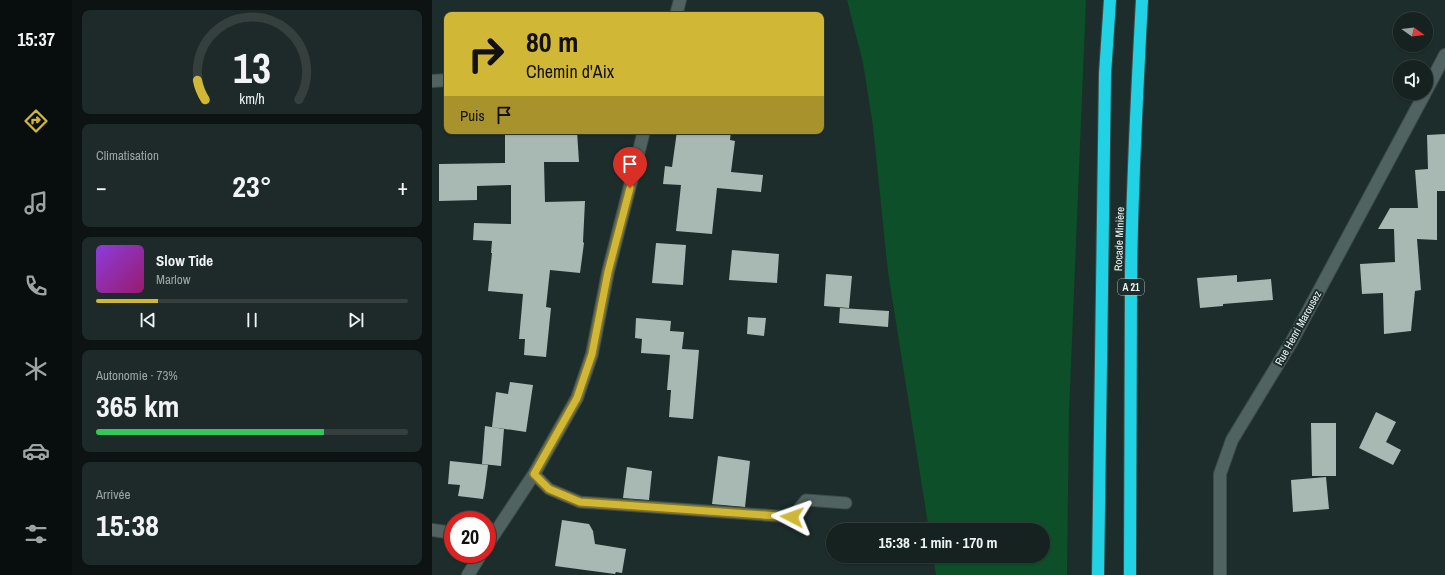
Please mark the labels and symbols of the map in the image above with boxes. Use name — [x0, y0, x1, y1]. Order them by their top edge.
north arrow — [1393, 12, 1433, 52]
pin — [613, 147, 647, 188]
street label: Rocade Minière — [1111, 207, 1127, 271]
road number: A 21 — [1118, 279, 1144, 295]
street label: Rue Henri Marousez — [1272, 288, 1325, 368]
position arrow — [771, 496, 813, 538]
speed limit sign: 20 — [444, 511, 496, 563]

